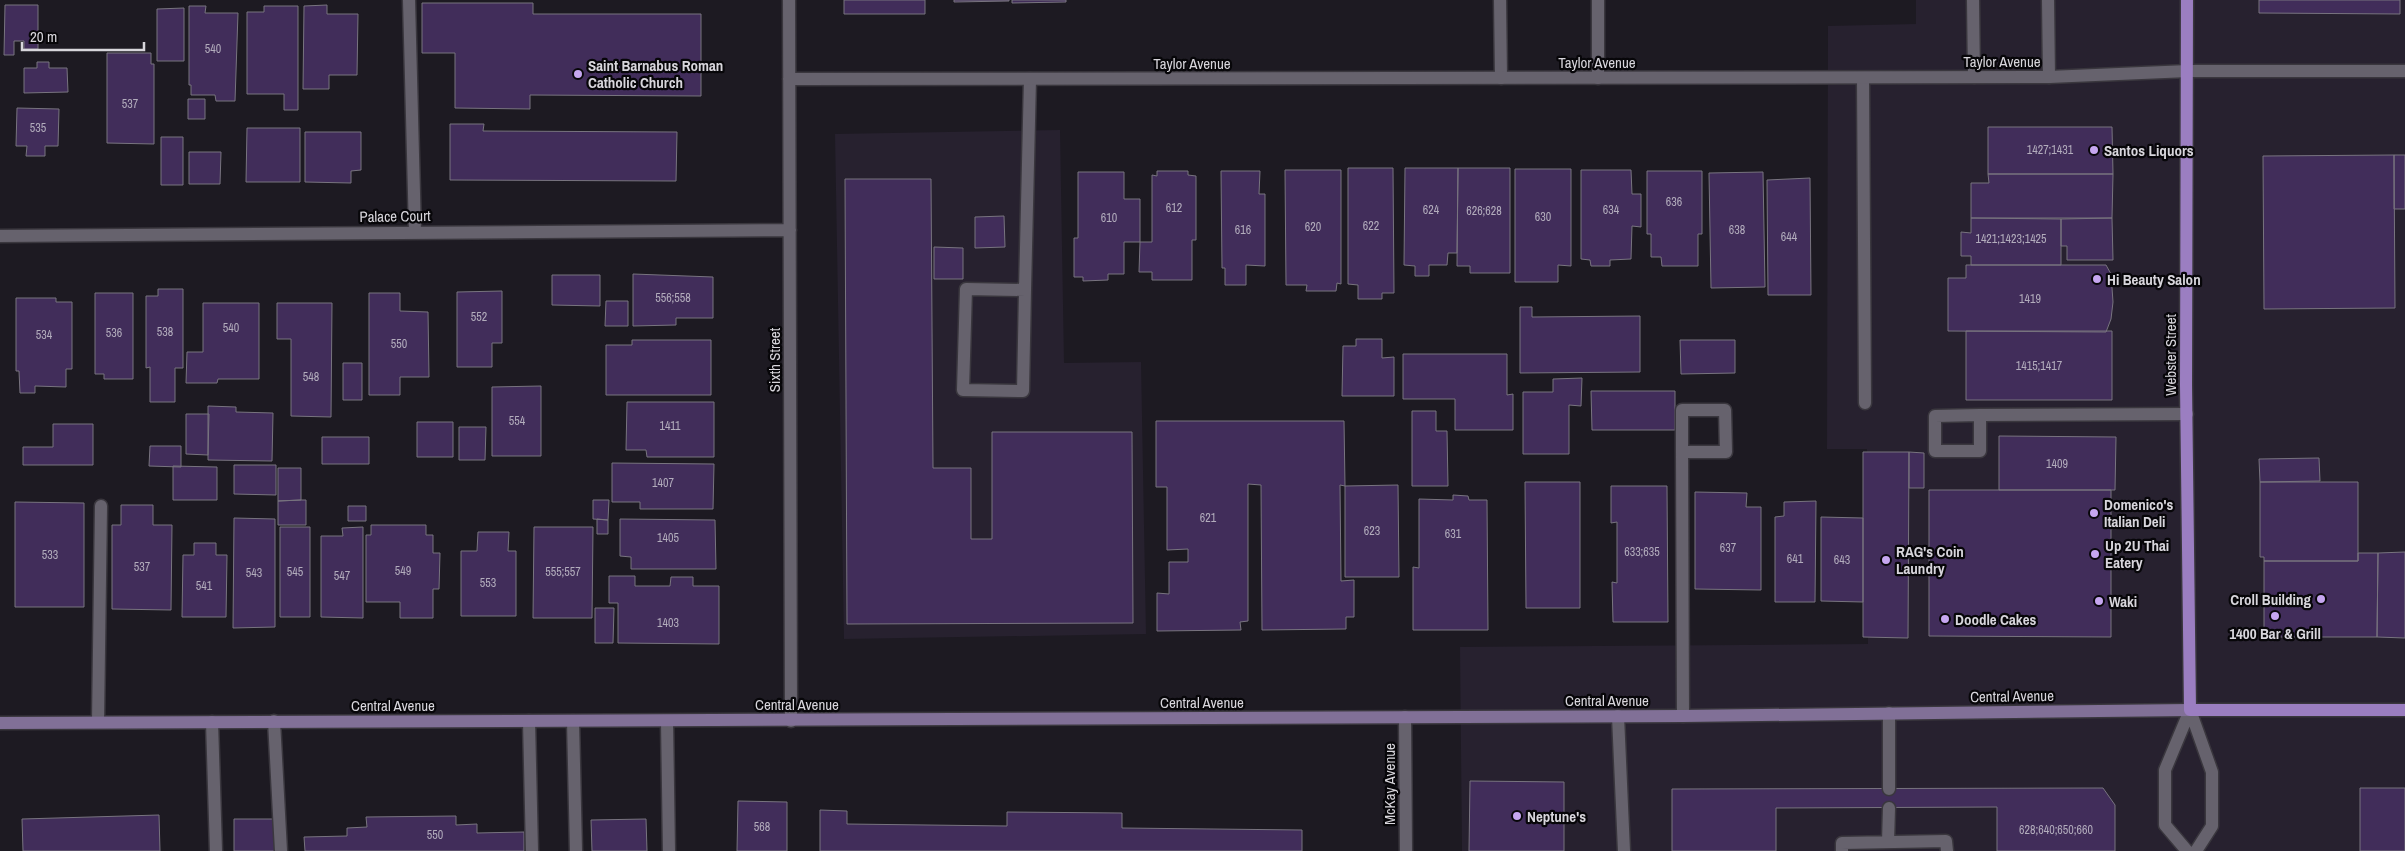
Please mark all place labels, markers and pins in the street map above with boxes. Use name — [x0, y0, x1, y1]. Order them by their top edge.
place label: Saint Barnabus Roman Catholic Church — [588, 55, 723, 93]
marker: Saint Barnabus Roman Catholic Church — [572, 68, 584, 80]
place label: Santos Liquors — [2104, 140, 2194, 161]
marker: Santos Liquors — [2088, 144, 2100, 156]
place label: Hi Beauty Salon — [2107, 269, 2201, 290]
marker: Hi Beauty Salon — [2091, 273, 2103, 285]
place label: Domenico's Italian Deli — [2104, 494, 2173, 532]
marker: Domenico's Italian Deli — [2088, 507, 2100, 519]
place label: Up 2U Thai Eatery — [2105, 535, 2169, 573]
place label: RAG's Coin Laundry — [1896, 541, 1964, 579]
marker: Up 2U Thai Eatery — [2089, 548, 2101, 560]
marker: RAG's Coin Laundry — [1880, 554, 1892, 566]
place label: Croll Building — [2230, 589, 2311, 610]
place label: Waki — [2109, 591, 2137, 612]
marker: Croll Building — [2315, 593, 2327, 605]
marker: Waki — [2093, 595, 2105, 607]
place label: Doodle Cakes — [1955, 609, 2037, 630]
marker: 1400 Bar & Grill — [2269, 610, 2281, 622]
marker: Doodle Cakes — [1939, 613, 1951, 625]
place label: 1400 Bar & Grill — [2229, 623, 2321, 644]
place label: Neptune's — [1527, 806, 1586, 827]
marker: Neptune's — [1511, 810, 1523, 822]

